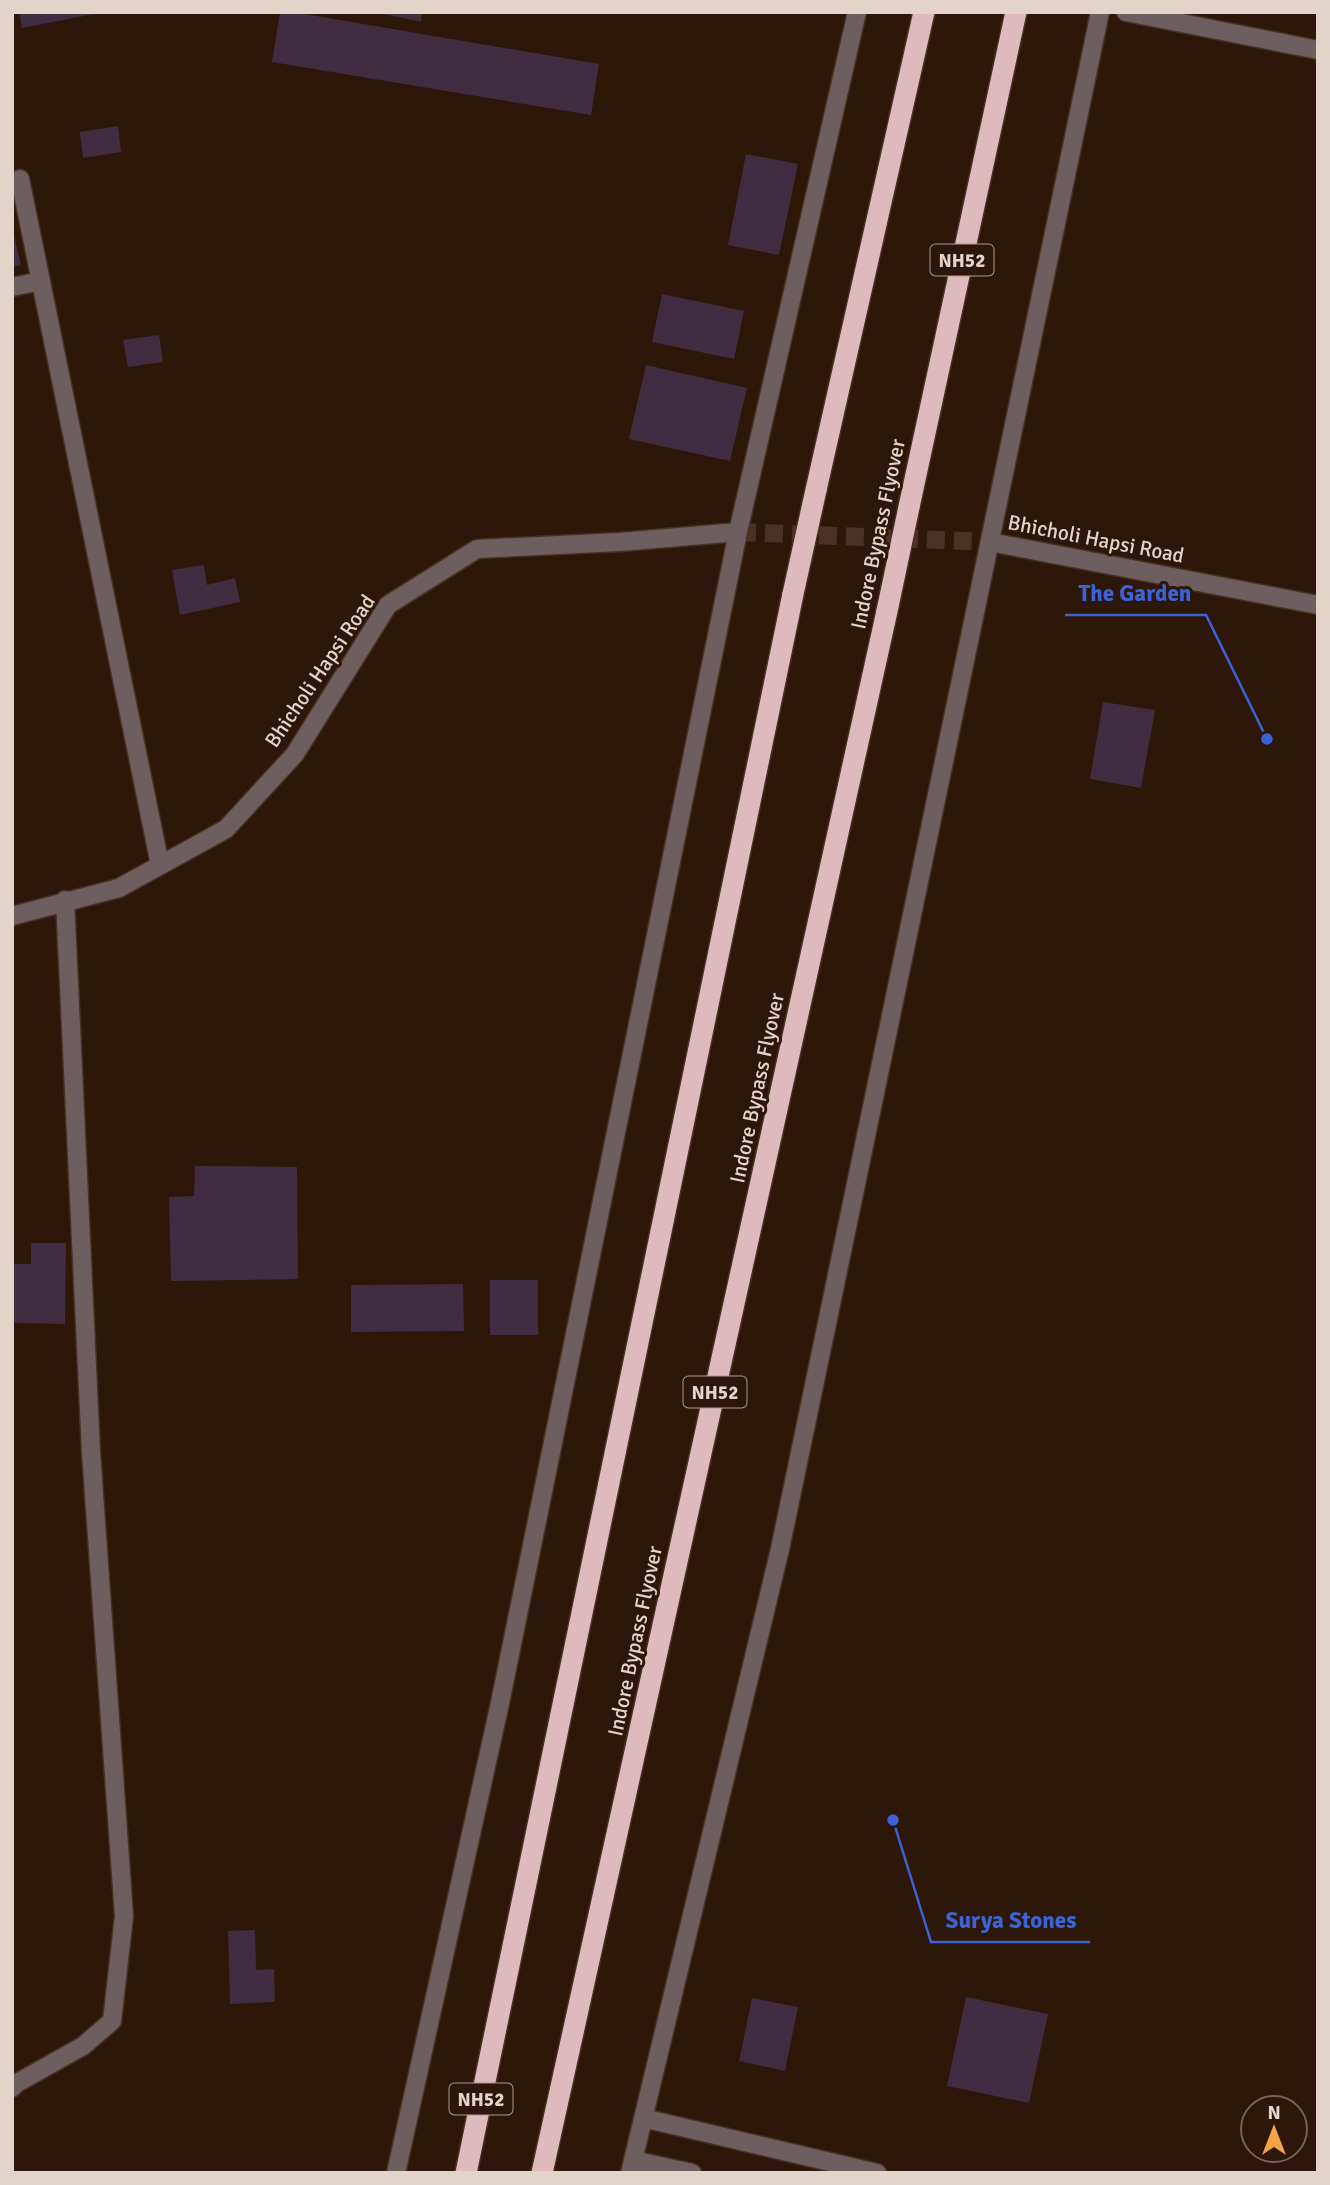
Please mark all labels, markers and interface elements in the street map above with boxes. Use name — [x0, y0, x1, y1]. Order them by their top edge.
road number: NH52 — [930, 244, 993, 276]
street label: Indore Bypass Flyover — [845, 436, 911, 631]
street label: Bhicholi Hapsi Road — [1006, 509, 1186, 569]
callout: The Garden — [1065, 571, 1206, 615]
text: The Garden — [1079, 579, 1191, 608]
street label: Bhicholi Hapsi Road — [259, 590, 381, 752]
street label: Indore Bypass Flyover — [724, 990, 790, 1185]
road number: NH52 — [684, 1376, 746, 1408]
street label: Indore Bypass Flyover — [602, 1543, 668, 1738]
callout: Surya Stones — [931, 1898, 1090, 1942]
text: Surya Stones — [946, 1906, 1076, 1935]
road number: NH52 — [449, 2084, 512, 2114]
north arrow — [1239, 2094, 1309, 2164]
text: N — [1267, 2101, 1281, 2125]

